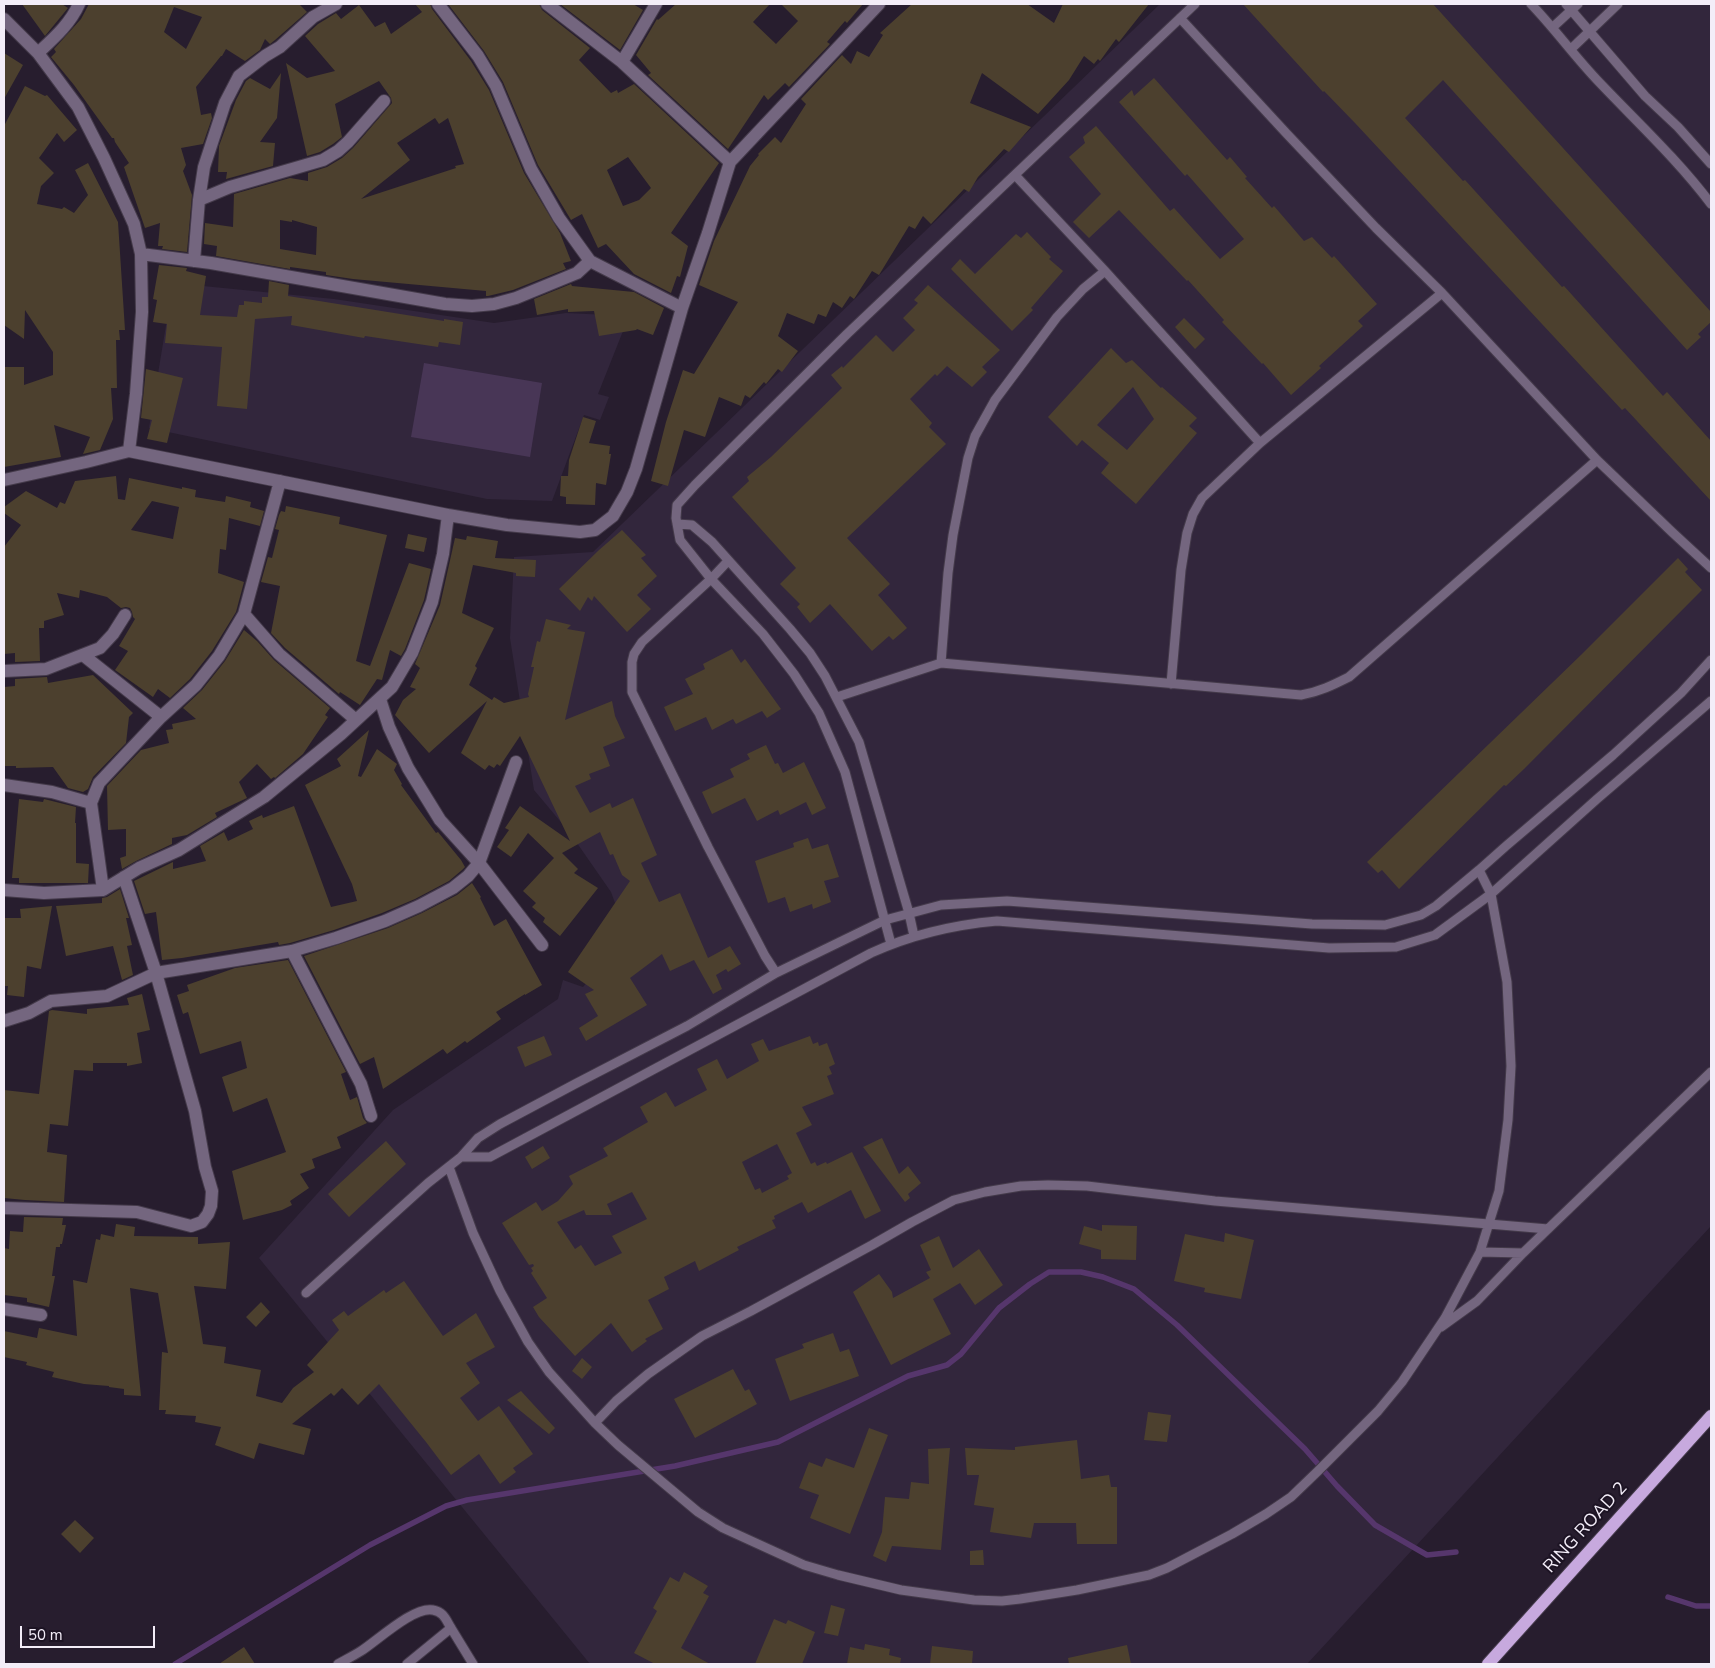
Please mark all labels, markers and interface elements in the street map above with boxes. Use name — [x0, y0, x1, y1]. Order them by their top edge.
street label: RING ROAD 2 — [1539, 1478, 1633, 1578]
scale bar — [22, 1616, 158, 1648]
text: 50 m — [28, 1625, 63, 1645]

